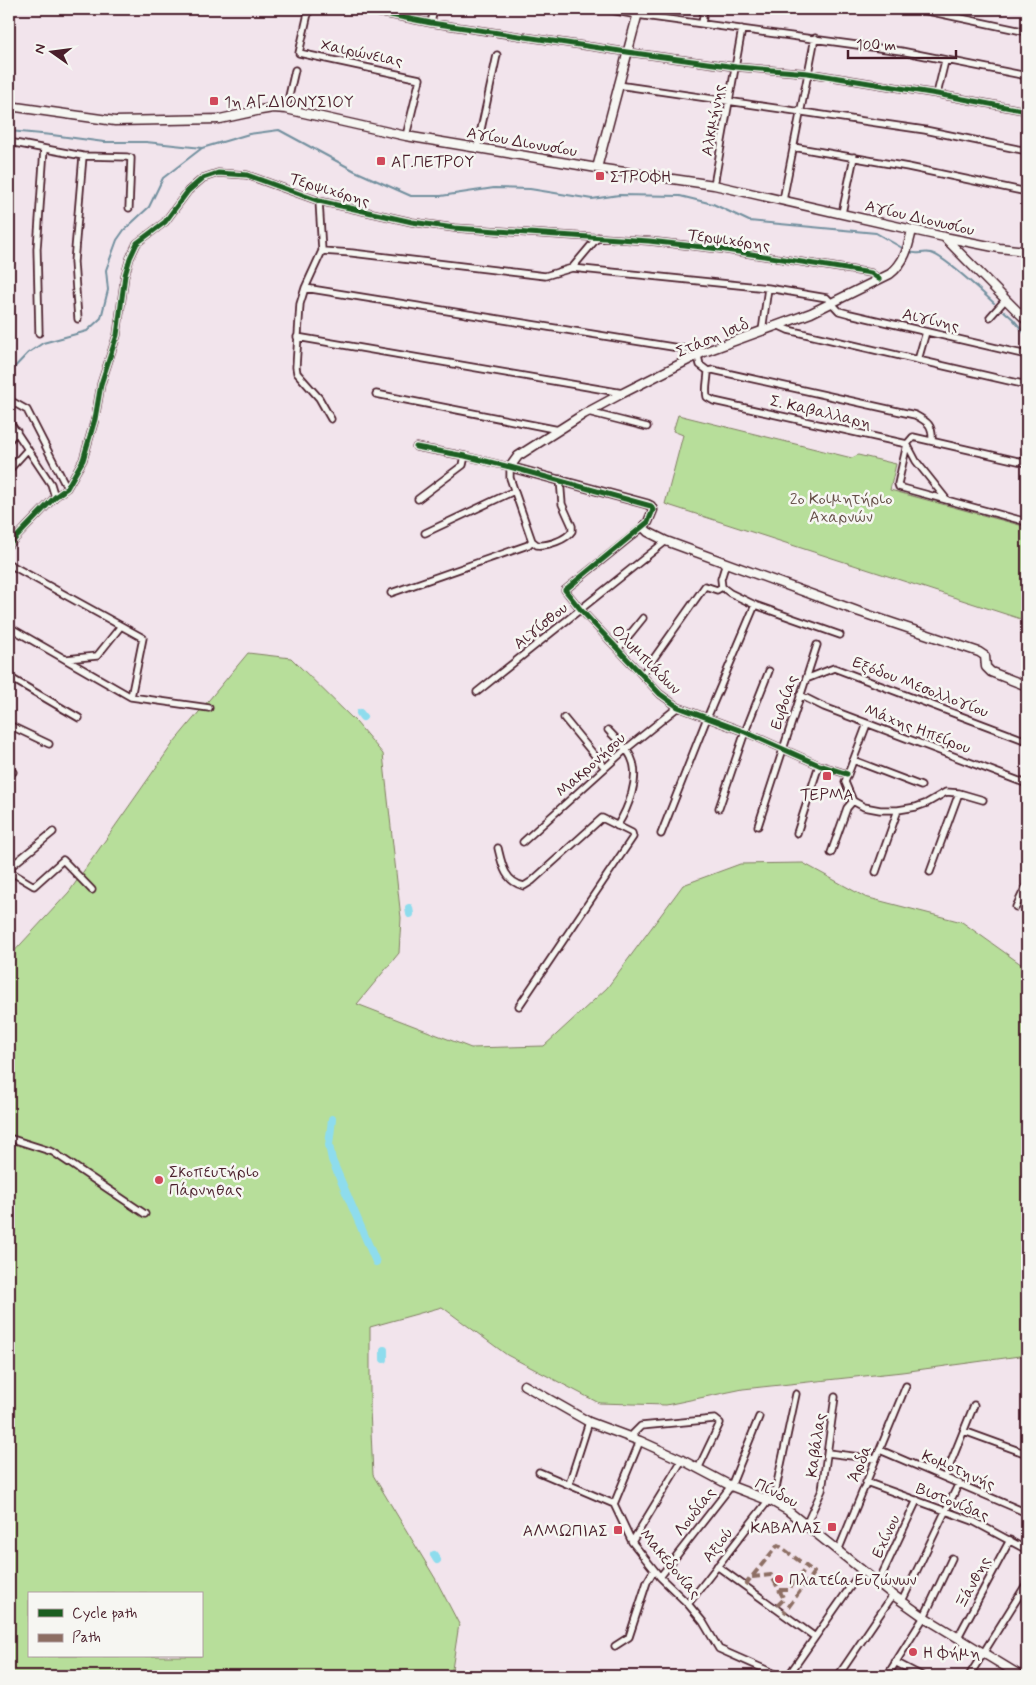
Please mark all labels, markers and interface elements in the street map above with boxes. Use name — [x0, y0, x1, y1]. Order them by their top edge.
north arrow — [28, 28, 78, 78]
scale bar — [848, 28, 956, 60]
street label: Χαιρώνειας — [319, 35, 405, 72]
text: 100 m — [856, 36, 896, 56]
text: N — [30, 42, 50, 56]
street label: Αλκμήνης — [697, 83, 730, 158]
place label: 1η ΑΓ.ΔΙΟΝΥΣΙΟΥ — [224, 92, 354, 113]
marker: 1η ΑΓ.ΔΙΟΝΥΣΙΟΥ — [208, 95, 220, 107]
street label: Αγίου Διονυσίου — [465, 122, 579, 163]
place label: ΑΓ.ΠΕΤΡΟΥ — [391, 152, 474, 173]
marker: ΑΓ.ΠΕΤΡΟΥ — [375, 155, 387, 167]
place label: ΣΤΡΟΦΗ — [610, 167, 671, 188]
street label: Τερψιχόρης — [287, 168, 372, 213]
marker: ΣΤΡΟΦΗ — [594, 170, 606, 182]
street label: Αγίου Διονυσίου — [863, 196, 976, 241]
street label: Τερψιχόρης — [686, 224, 771, 257]
street label: Αιγίνης — [900, 304, 961, 337]
street label: Στάση Ισιδ — [673, 314, 752, 363]
street label: Σ. Καβαλλαρη — [768, 391, 873, 434]
park label: 2ο Κοιμητήριο Αχαρνών — [790, 489, 892, 528]
street label: Αιγίσθου — [509, 598, 572, 654]
street label: Ολυμπιάδων — [606, 621, 685, 700]
street label: Εξόδου Μεσολλογίου — [849, 652, 991, 723]
street label: Ευβοίας — [766, 673, 803, 732]
street label: Μάχης Ηπείρου — [861, 700, 974, 759]
street label: Μακρονήσου — [552, 728, 630, 802]
marker: ΤΕΡΜΑ — [821, 770, 833, 782]
place label: ΤΕΡΜΑ — [800, 785, 854, 806]
place label: Σκοπευτήριο Πάρνηθας — [169, 1162, 259, 1201]
marker: Σκοπευτήριο Πάρνηθας — [153, 1174, 165, 1186]
street label: Καβάλας — [802, 1412, 831, 1479]
street label: Άρδα — [844, 1442, 877, 1485]
street label: Κομοτηνής — [918, 1445, 998, 1495]
street label: Πίνδου — [751, 1474, 802, 1513]
street label: Βιστονίδας — [913, 1478, 992, 1527]
street label: Λουδίας — [670, 1483, 721, 1541]
street label: Εχίνου — [867, 1512, 905, 1562]
place label: ΚΑΒΑΛΑΣ — [751, 1518, 822, 1539]
place label: ΑΛΜΩΠΙΑΣ — [523, 1521, 608, 1542]
marker: ΚΑΒΑΛΑΣ — [826, 1521, 838, 1533]
street label: Αξιού — [698, 1523, 738, 1567]
marker: ΑΛΜΩΠΙΑΣ — [612, 1524, 624, 1536]
street label: Μακεδονίας — [634, 1525, 705, 1603]
street label: Ξάνθης — [951, 1553, 996, 1612]
place label: Πλατεία Ευζώνων — [789, 1570, 917, 1591]
marker: Πλατεία Ευζώνων — [773, 1573, 785, 1585]
legend — [28, 1592, 202, 1658]
text: Cycle path — [72, 1604, 137, 1624]
text: Path — [72, 1628, 101, 1648]
place label: Η Φήμη — [923, 1643, 980, 1664]
marker: Η Φήμη — [907, 1646, 919, 1658]

